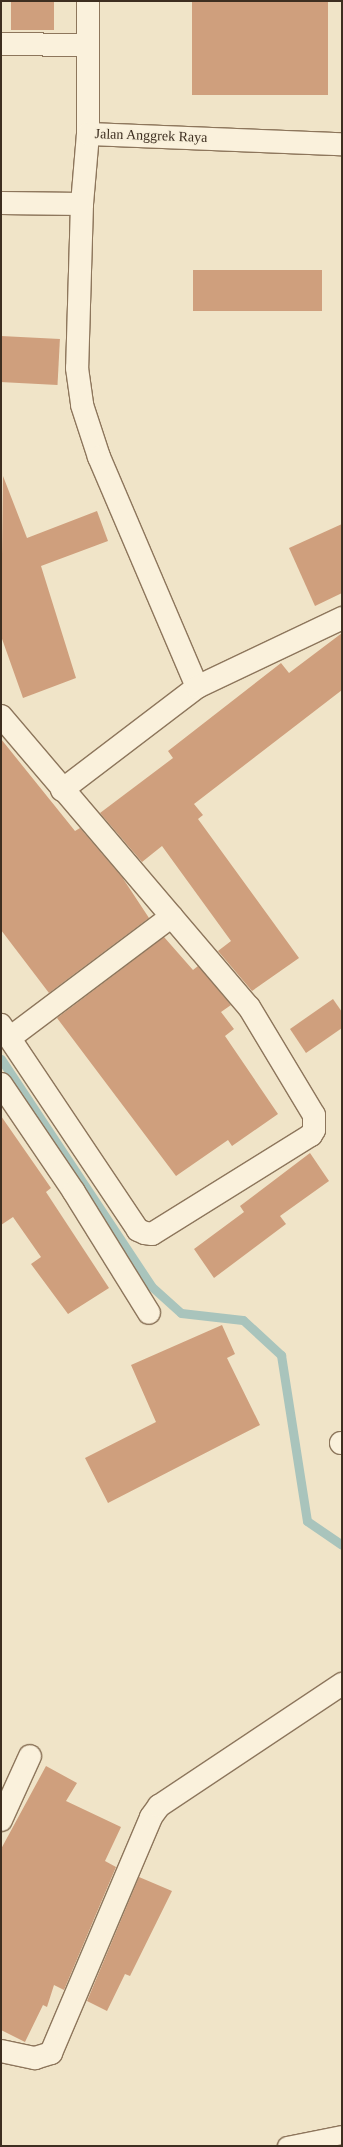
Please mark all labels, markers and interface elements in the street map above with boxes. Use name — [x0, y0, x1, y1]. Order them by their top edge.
street label: Jalan Anggrek Raya — [94, 126, 208, 146]

